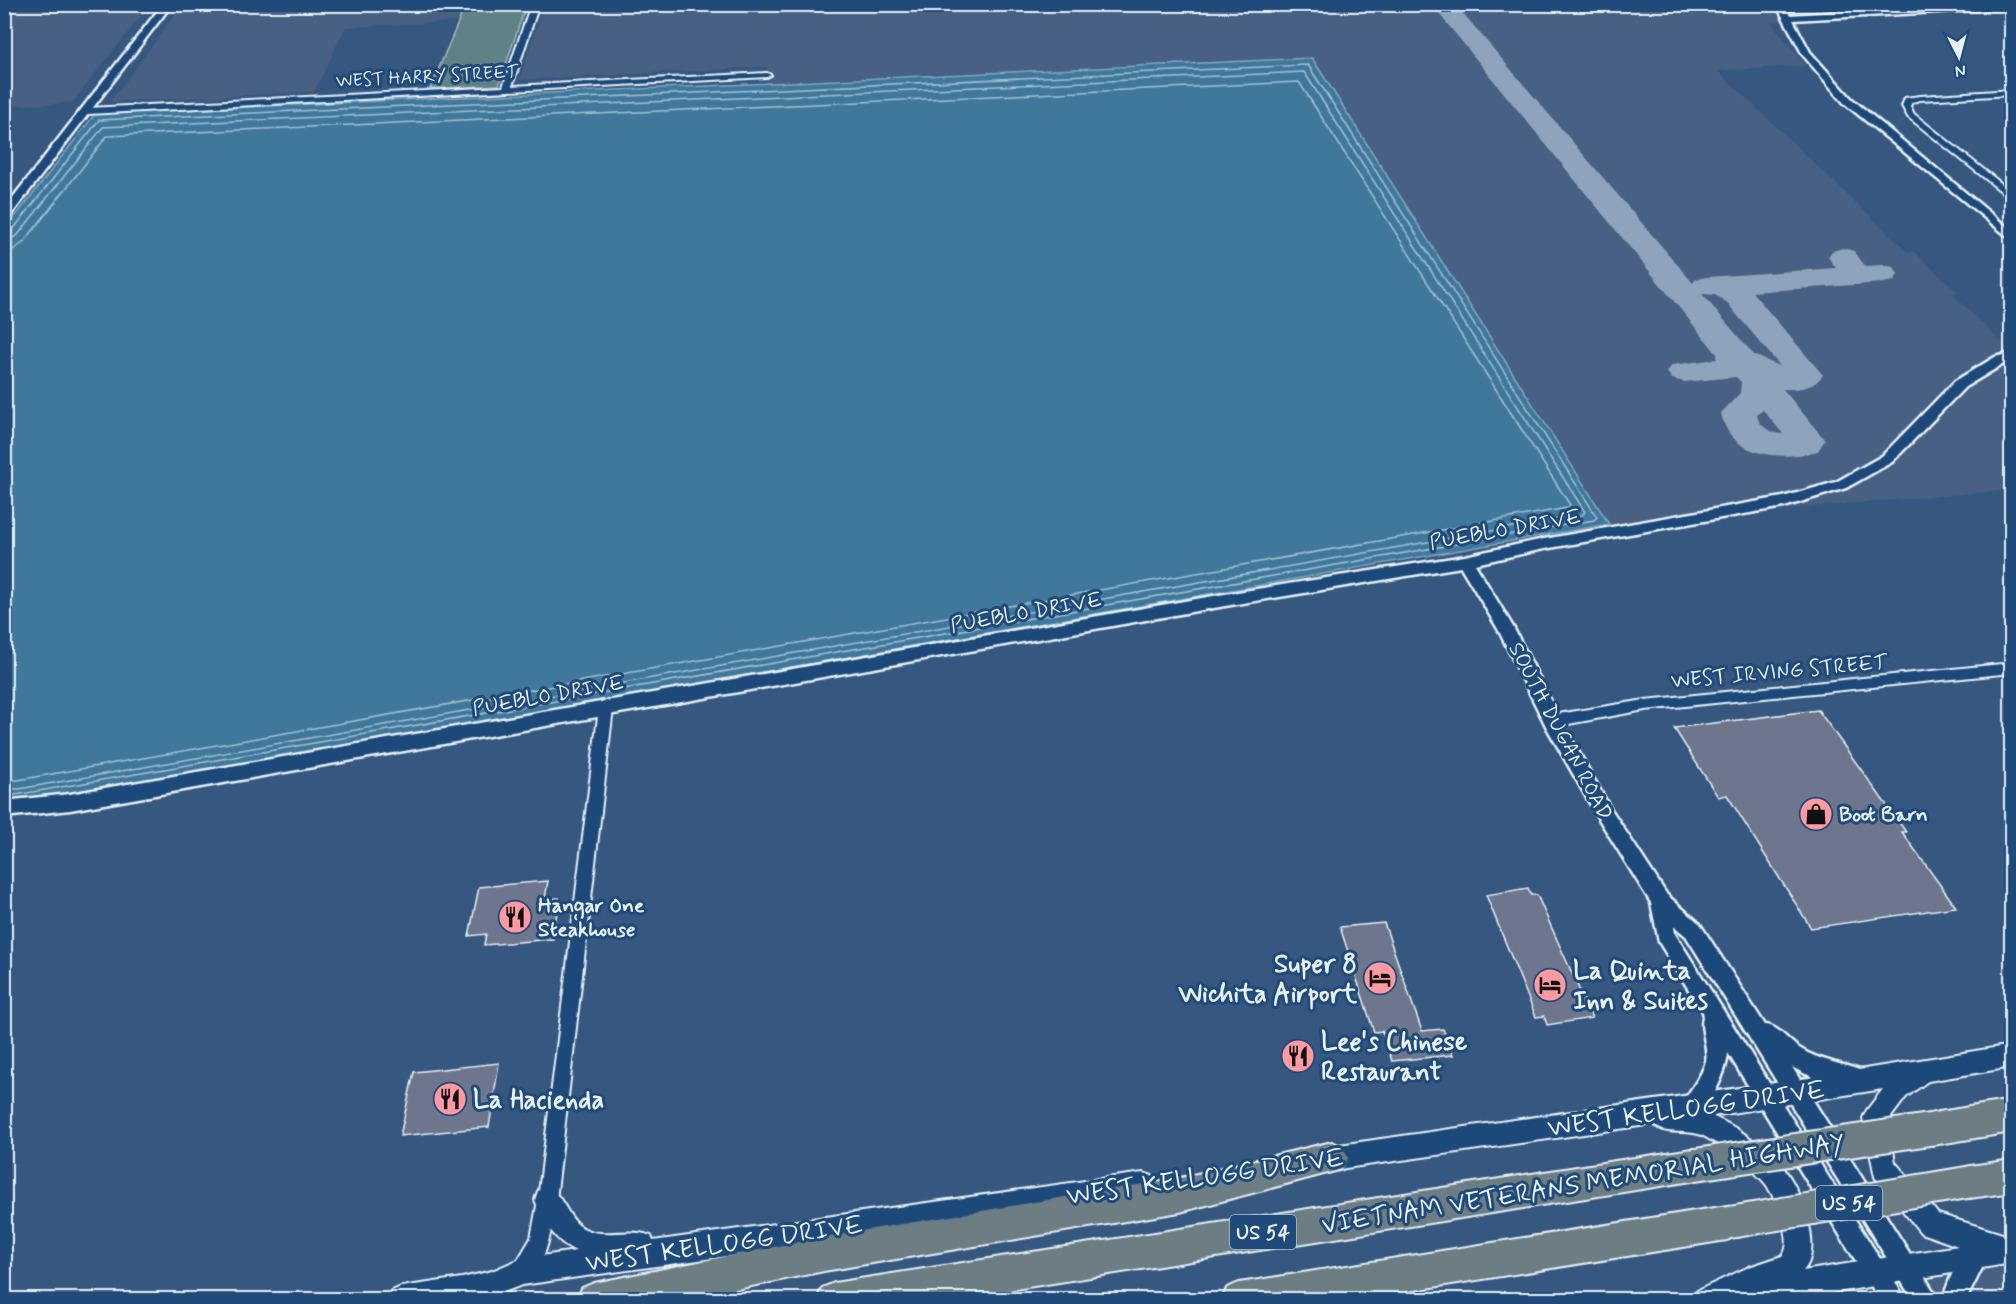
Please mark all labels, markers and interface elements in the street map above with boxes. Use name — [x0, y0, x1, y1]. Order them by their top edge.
north arrow — [1929, 27, 1989, 87]
text: N — [1954, 59, 1967, 81]
street label: WEST HARRY STREET — [335, 60, 520, 94]
street label: PUEBLO DRIVE — [1427, 503, 1583, 557]
street label: PUEBLO DRIVE — [948, 586, 1104, 640]
street label: SOUTH DUGAN ROAD — [1501, 638, 1619, 825]
street label: WEST IRVING STREET — [1670, 649, 1889, 695]
street label: PUEBLO DRIVE — [470, 669, 626, 723]
shop icon: Boot Barn — [1798, 796, 1834, 832]
place label: Boot Barn — [1839, 801, 1928, 829]
place label: Hangar One Steakhouse — [538, 892, 645, 944]
restaurant icon: Hangar One Steakhouse — [497, 899, 533, 935]
place label: Super 8 Wichita Airport — [1178, 948, 1358, 1012]
place label: La Quinta Inn & Suites — [1573, 955, 1708, 1019]
hotel icon: Super 8 Wichita Airport — [1362, 960, 1398, 996]
hotel icon: La Quinta Inn & Suites — [1532, 967, 1568, 1003]
place label: Lee's Chinese Restaurant — [1321, 1026, 1467, 1090]
restaurant icon: Lee's Chinese Restaurant — [1280, 1038, 1316, 1074]
street label: WEST KELLOGG DRIVE — [1545, 1074, 1827, 1146]
restaurant icon: La Hacienda — [432, 1081, 468, 1117]
place label: La Hacienda — [473, 1084, 604, 1118]
street label: VIETNAM VETERANS MEMORIAL HIGHWAY — [1319, 1127, 1847, 1243]
street label: WEST KELLOGG DRIVE — [1064, 1142, 1346, 1214]
road number: US 54 — [1816, 1186, 1882, 1220]
street label: WEST KELLOGG DRIVE — [583, 1209, 865, 1281]
road number: US 54 — [1230, 1215, 1296, 1249]

